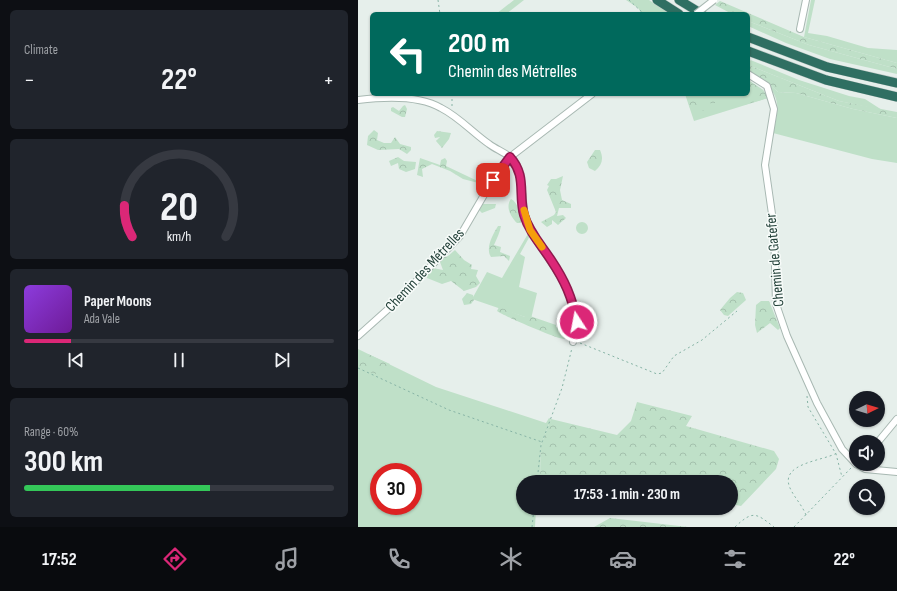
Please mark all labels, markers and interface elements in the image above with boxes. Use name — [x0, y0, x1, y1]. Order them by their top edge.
text: 200 m — [448, 27, 510, 60]
icon: left — [382, 28, 434, 80]
text: Climate — [24, 42, 58, 58]
text: Chemin des Métrelles — [448, 61, 577, 82]
text: 22° — [161, 62, 197, 98]
text: − — [24, 67, 35, 94]
text: + — [323, 67, 334, 94]
pin — [476, 163, 510, 197]
icon: arrive — [482, 169, 504, 191]
text: 20 — [160, 183, 198, 232]
street label: Chemin de Gatefer — [761, 212, 789, 307]
street label: Chemin des Métrelles — [381, 224, 469, 316]
text: km/h — [167, 227, 191, 244]
text: Paper Moons — [84, 292, 152, 311]
position arrow — [556, 301, 598, 343]
text: Ada Vale — [84, 311, 120, 327]
icon: previous — [65, 349, 87, 371]
icon: pause — [168, 349, 190, 371]
icon: next — [271, 349, 293, 371]
north arrow — [849, 391, 885, 427]
map controls — [849, 391, 885, 515]
text: Range · 60% — [24, 424, 78, 440]
button: sound — [849, 435, 885, 471]
text: 300 km — [24, 444, 103, 480]
speed limit sign: 30 — [370, 463, 422, 515]
button: search — [849, 479, 885, 515]
text: 17:53 · 1 min · 230 m — [574, 485, 680, 504]
icon: directions — [161, 545, 189, 573]
icon: music — [273, 545, 301, 573]
icon: phone — [385, 545, 413, 573]
icon: climate — [497, 545, 525, 573]
icon: car — [609, 545, 637, 573]
icon: filters — [721, 545, 749, 573]
text: 17:52 — [42, 549, 77, 570]
text: 22° — [833, 549, 855, 570]

